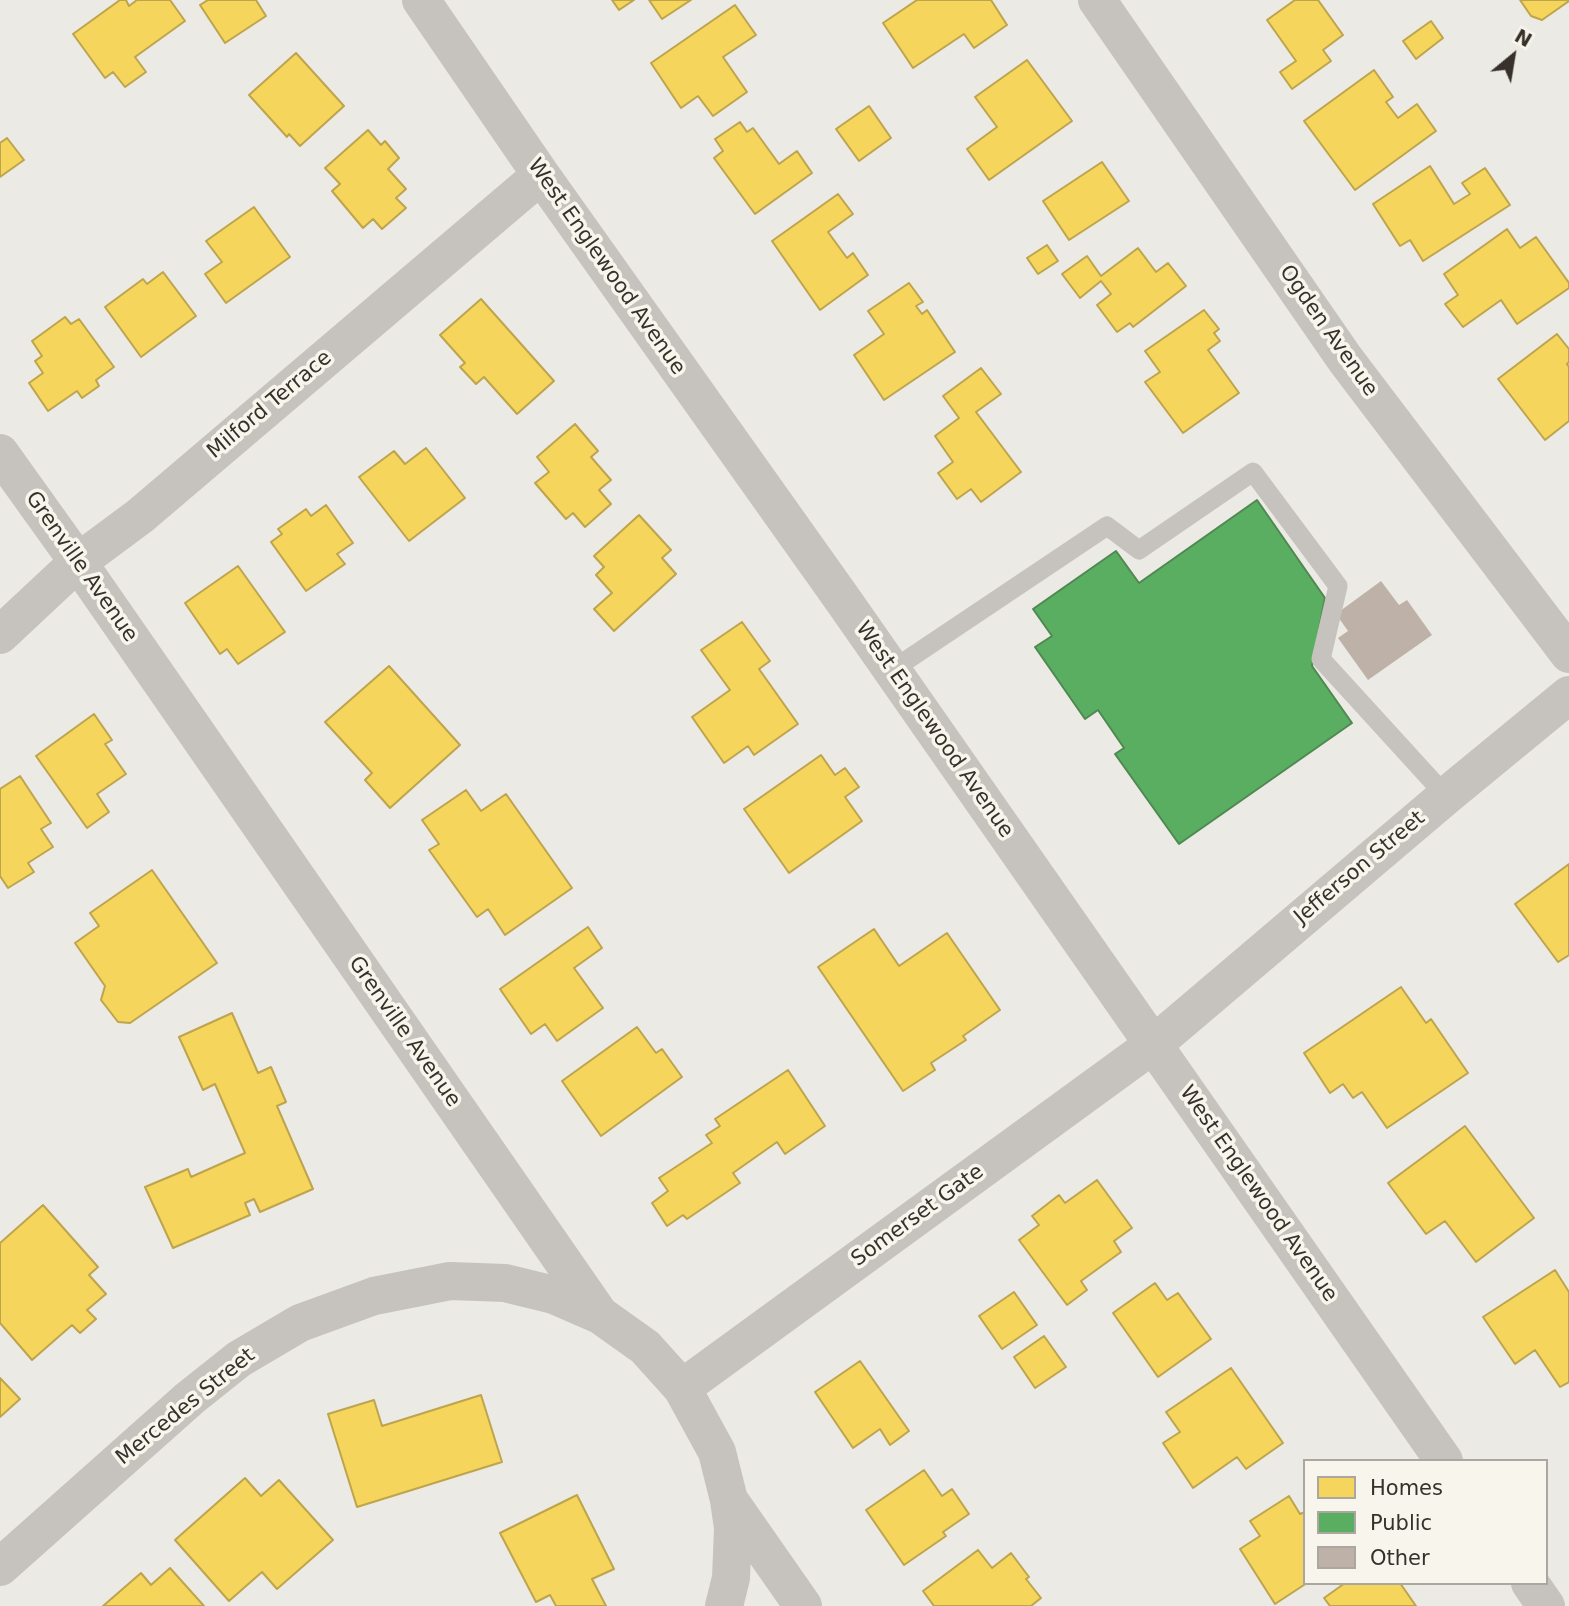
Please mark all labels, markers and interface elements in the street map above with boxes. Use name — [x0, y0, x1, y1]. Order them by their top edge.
north arrow — [1478, 21, 1548, 91]
text: N — [1511, 24, 1536, 51]
street label: West Englewood Avenue — [522, 154, 690, 380]
street label: Ogden Avenue — [1273, 261, 1383, 401]
street label: Milford Terrace — [203, 346, 337, 464]
street label: Grenville Avenue — [20, 487, 142, 647]
street label: West Englewood Avenue — [850, 617, 1018, 843]
street label: Jefferson Street — [1290, 806, 1430, 930]
street label: Grenville Avenue — [343, 952, 465, 1112]
street label: West Englewood Avenue — [1174, 1081, 1342, 1307]
street label: Somerset Gate — [847, 1160, 989, 1272]
street label: Mercedes Street — [111, 1343, 261, 1471]
legend — [1303, 1459, 1548, 1585]
text: Homes — [1370, 1476, 1443, 1500]
text: Public — [1370, 1511, 1432, 1535]
text: Other — [1370, 1546, 1430, 1570]

